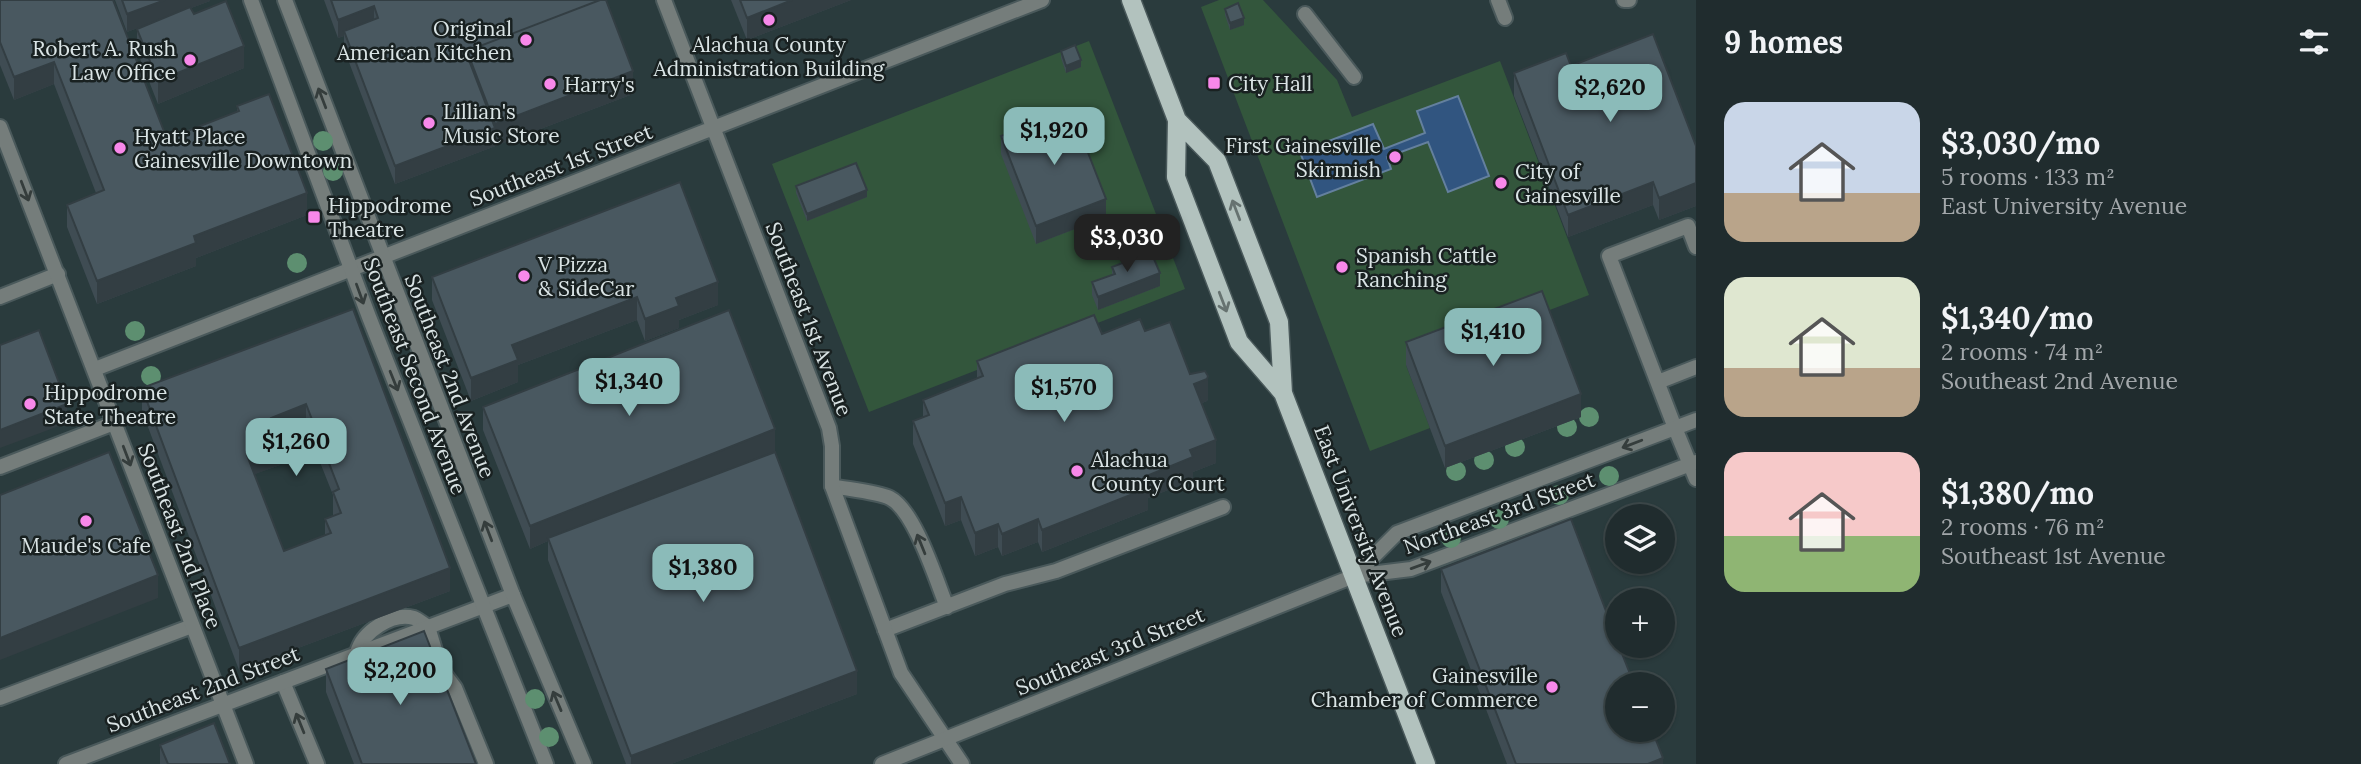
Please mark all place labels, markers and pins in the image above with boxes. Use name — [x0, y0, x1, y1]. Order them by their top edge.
marker: Alachua County Administration Building — [761, 12, 777, 28]
place label: Original American Kitchen — [336, 15, 512, 66]
place label: Alachua County Administration Building — [653, 31, 885, 82]
marker: Original American Kitchen — [518, 32, 534, 48]
place label: Robert A. Rush Law Office — [32, 35, 176, 86]
marker: Robert A. Rush Law Office — [182, 52, 198, 68]
pin: $2,620 — [1553, 64, 1667, 124]
place label: City Hall — [1228, 70, 1312, 97]
place label: Harry's — [564, 71, 635, 98]
marker: City Hall — [1206, 75, 1222, 91]
marker: Harry's — [542, 76, 558, 92]
place label: Lillian's Music Store — [443, 98, 560, 149]
pin: $1,920 — [997, 108, 1111, 167]
marker: Lillian's Music Store — [421, 115, 437, 131]
place label: Hyatt Place Gainesville Downtown — [134, 123, 353, 174]
place label: First Gainesville Skirmish — [1225, 132, 1381, 183]
marker: Hyatt Place Gainesville Downtown — [112, 140, 128, 156]
marker: First Gainesville Skirmish — [1387, 149, 1403, 165]
place label: City of Gainesville — [1515, 158, 1621, 209]
marker: City of Gainesville — [1493, 175, 1509, 191]
place label: Hippodrome Theatre — [328, 192, 451, 243]
marker: Hippodrome Theatre — [306, 209, 322, 225]
pin: $3,030 — [1070, 215, 1184, 274]
place label: Spanish Cattle Ranching — [1356, 242, 1497, 293]
place label: V Pizza & SideCar — [537, 251, 634, 302]
marker: Spanish Cattle Ranching — [1334, 259, 1350, 275]
marker: V Pizza & SideCar — [516, 268, 532, 284]
pin: $1,410 — [1436, 308, 1550, 368]
pin: $1,340 — [572, 358, 686, 418]
pin: $1,570 — [1007, 364, 1121, 424]
place label: Hippodrome State Theatre — [44, 379, 176, 430]
marker: Hippodrome State Theatre — [22, 396, 38, 412]
pin: $1,260 — [239, 419, 353, 478]
place label: Alachua County Court — [1090, 446, 1226, 497]
marker: Alachua County Court — [1069, 463, 1085, 479]
marker: Maude's Cafe — [78, 513, 94, 529]
place label: Maude's Cafe — [21, 532, 151, 559]
pin: $1,380 — [646, 544, 760, 604]
pin: $2,200 — [343, 648, 457, 707]
place label: Gainesville Chamber of Commerce — [1311, 662, 1538, 713]
marker: Gainesville Chamber of Commerce — [1544, 679, 1560, 695]

